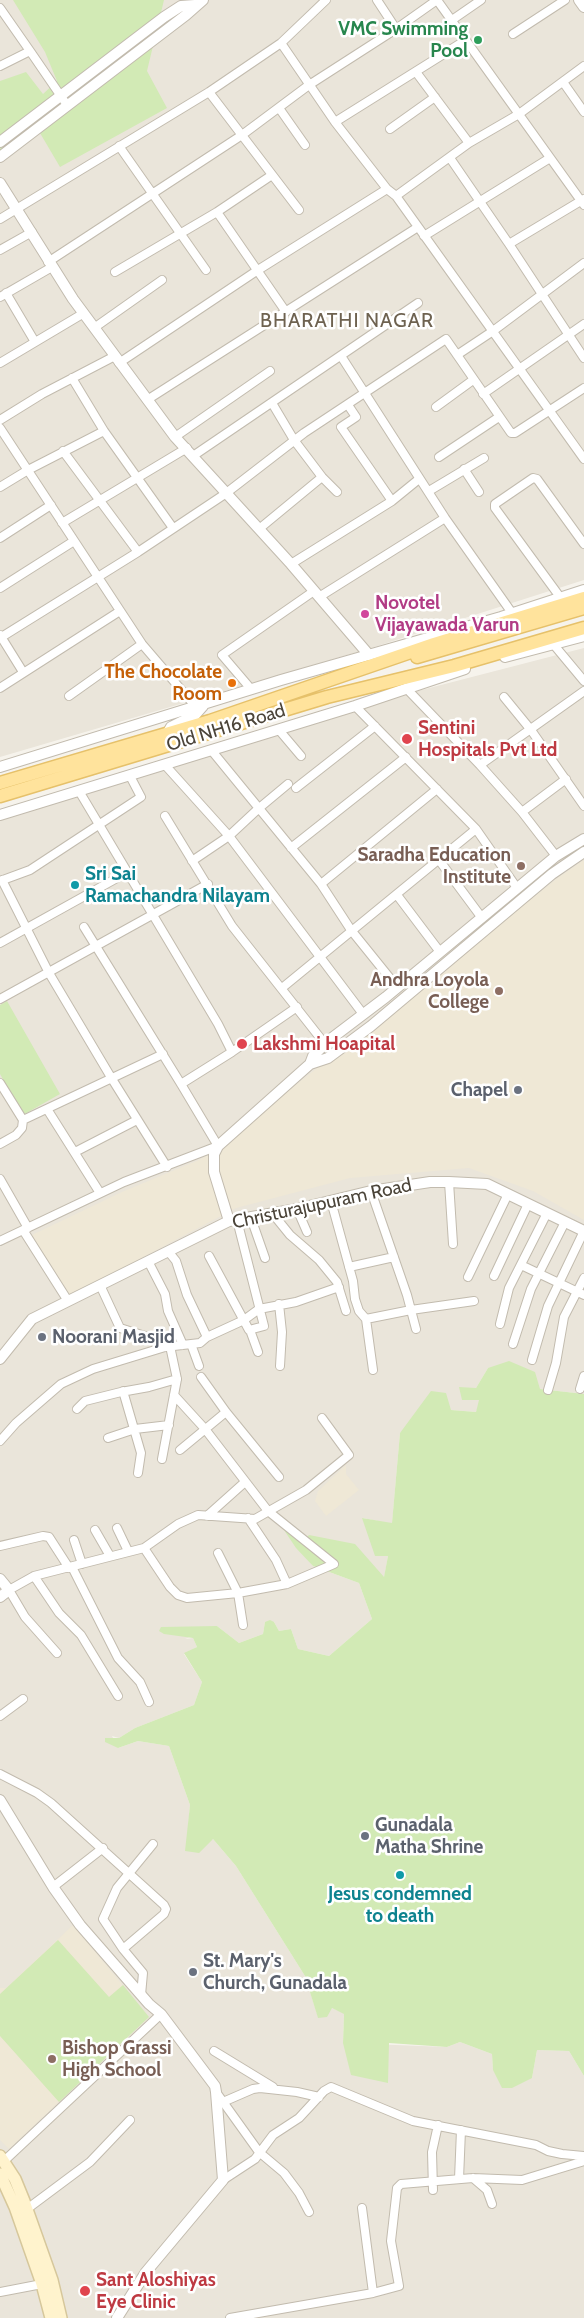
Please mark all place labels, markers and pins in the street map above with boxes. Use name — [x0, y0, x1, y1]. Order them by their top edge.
place label: VMC Swimming Pool — [338, 18, 468, 62]
marker: VMC Swimming Pool — [472, 34, 484, 46]
place label: Novotel Vijayawada Varun — [375, 592, 520, 636]
marker: Novotel Vijayawada Varun — [359, 608, 371, 620]
place label: The Chocolate Room — [104, 661, 222, 705]
marker: The Chocolate Room — [226, 677, 238, 689]
place label: Sentini Hospitals Pvt Ltd — [418, 717, 557, 761]
marker: Sentini Hospitals Pvt Ltd — [400, 732, 414, 746]
place label: Saradha Education Institute — [358, 844, 511, 888]
marker: Saradha Education Institute — [515, 860, 527, 872]
place label: Sri Sai Ramachandra Nilayam — [85, 863, 270, 907]
marker: Sri Sai Ramachandra Nilayam — [69, 879, 81, 891]
place label: Andhra Loyola College — [370, 969, 489, 1013]
marker: Andhra Loyola College — [493, 985, 505, 997]
place label: Lakshmi Hoapital — [253, 1033, 395, 1055]
marker: Lakshmi Hoapital — [235, 1037, 249, 1051]
place label: Chapel — [451, 1079, 508, 1101]
marker: Chapel — [512, 1084, 524, 1096]
place label: Noorani Masjid — [52, 1326, 175, 1348]
marker: Noorani Masjid — [36, 1331, 48, 1343]
place label: Gunadala Matha Shrine — [375, 1814, 483, 1858]
marker: Gunadala Matha Shrine — [359, 1830, 371, 1842]
marker: Jesus condemned to death — [394, 1869, 406, 1881]
place label: Jesus condemned to death — [328, 1883, 472, 1927]
place label: St. Mary's Church, Gunadala — [203, 1950, 347, 1994]
marker: St. Mary's Church, Gunadala — [187, 1966, 199, 1978]
place label: Bishop Grassi High School — [62, 2037, 172, 2081]
marker: Bishop Grassi High School — [46, 2053, 58, 2065]
place label: Sant Aloshiyas Eye Clinic — [96, 2269, 216, 2313]
marker: Sant Aloshiyas Eye Clinic — [78, 2284, 92, 2298]

